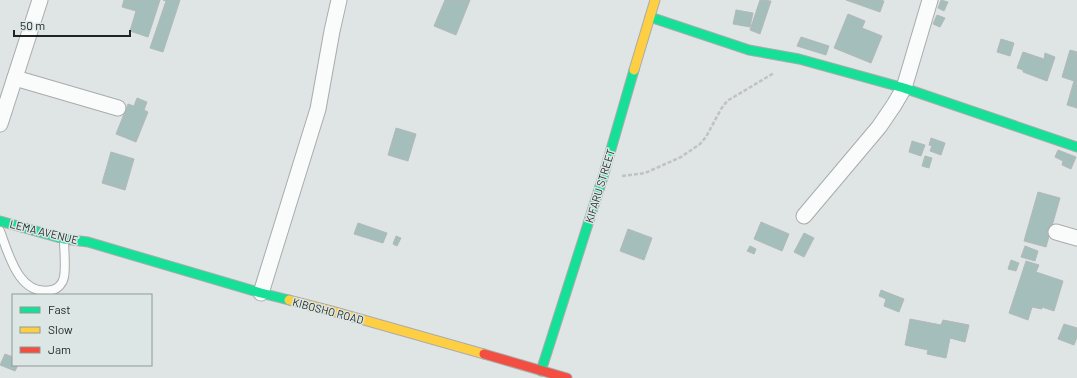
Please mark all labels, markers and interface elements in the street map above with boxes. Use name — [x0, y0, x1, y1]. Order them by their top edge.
scale bar — [14, 12, 130, 38]
text: 50 m — [20, 18, 45, 32]
street label: KIFARU STREET — [582, 147, 617, 224]
street label: LEMA AVENUE — [9, 217, 80, 246]
legend — [12, 294, 152, 366]
street label: KIBOSHO ROAD — [291, 295, 365, 326]
text: Fast — [48, 302, 71, 316]
text: Slow — [48, 322, 73, 336]
text: Jam — [48, 342, 71, 356]

